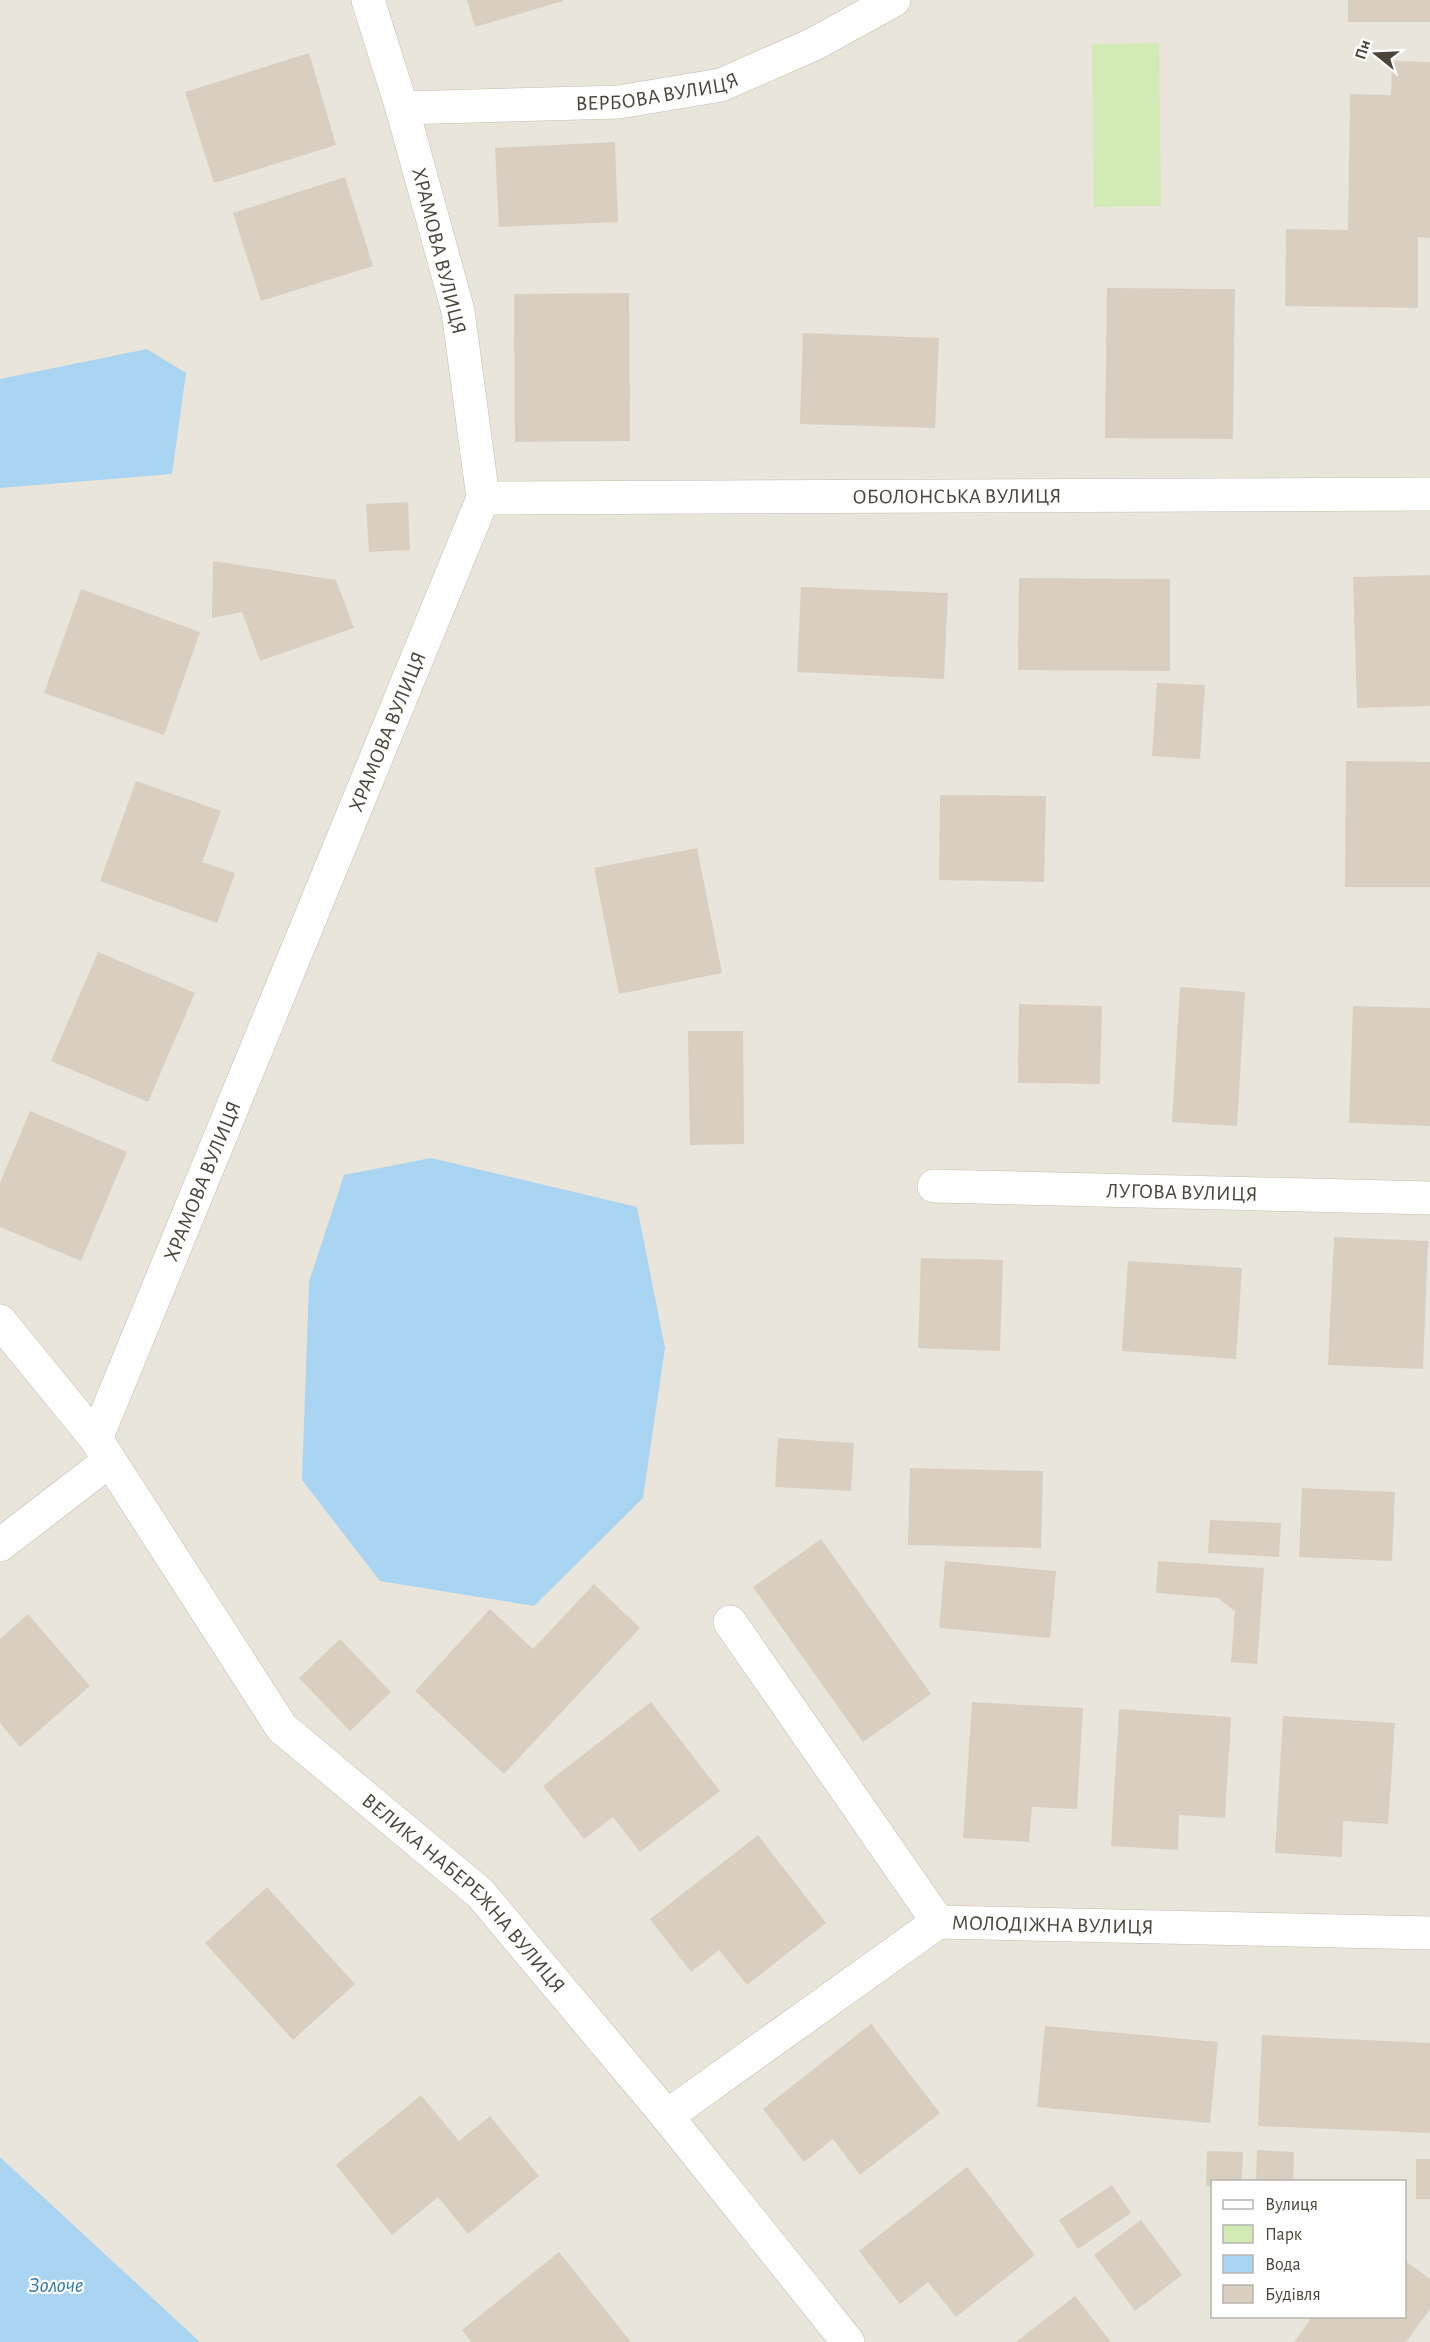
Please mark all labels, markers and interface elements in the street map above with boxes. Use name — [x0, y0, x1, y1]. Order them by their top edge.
north arrow — [1346, 24, 1406, 84]
text: Пн — [1352, 38, 1373, 61]
street label: ВЕРБОВА ВУЛИЦЯ — [575, 68, 742, 114]
street label: ХРАМОВА ВУЛИЦЯ — [408, 166, 470, 336]
street label: ОБОЛОНСЬКА ВУЛИЦЯ — [852, 485, 1062, 507]
street label: ХРАМОВА ВУЛИЦЯ — [345, 648, 429, 815]
street label: ХРАМОВА ВУЛИЦЯ — [160, 1098, 244, 1264]
street label: ЛУГОВА ВУЛИЦЯ — [1106, 1180, 1258, 1204]
street label: ВЕЛИКА НАБЕРЕЖНА ВУЛИЦЯ — [358, 1789, 569, 1997]
street label: МОЛОДІЖНА ВУЛИЦЯ — [952, 1912, 1154, 1937]
legend — [1211, 2180, 1406, 2318]
text: Вулиця — [1265, 2196, 1318, 2214]
text: Парк — [1265, 2226, 1303, 2244]
text: Вода — [1265, 2256, 1301, 2274]
water label: Золоче — [29, 2274, 83, 2296]
text: Будівля — [1265, 2286, 1321, 2304]

